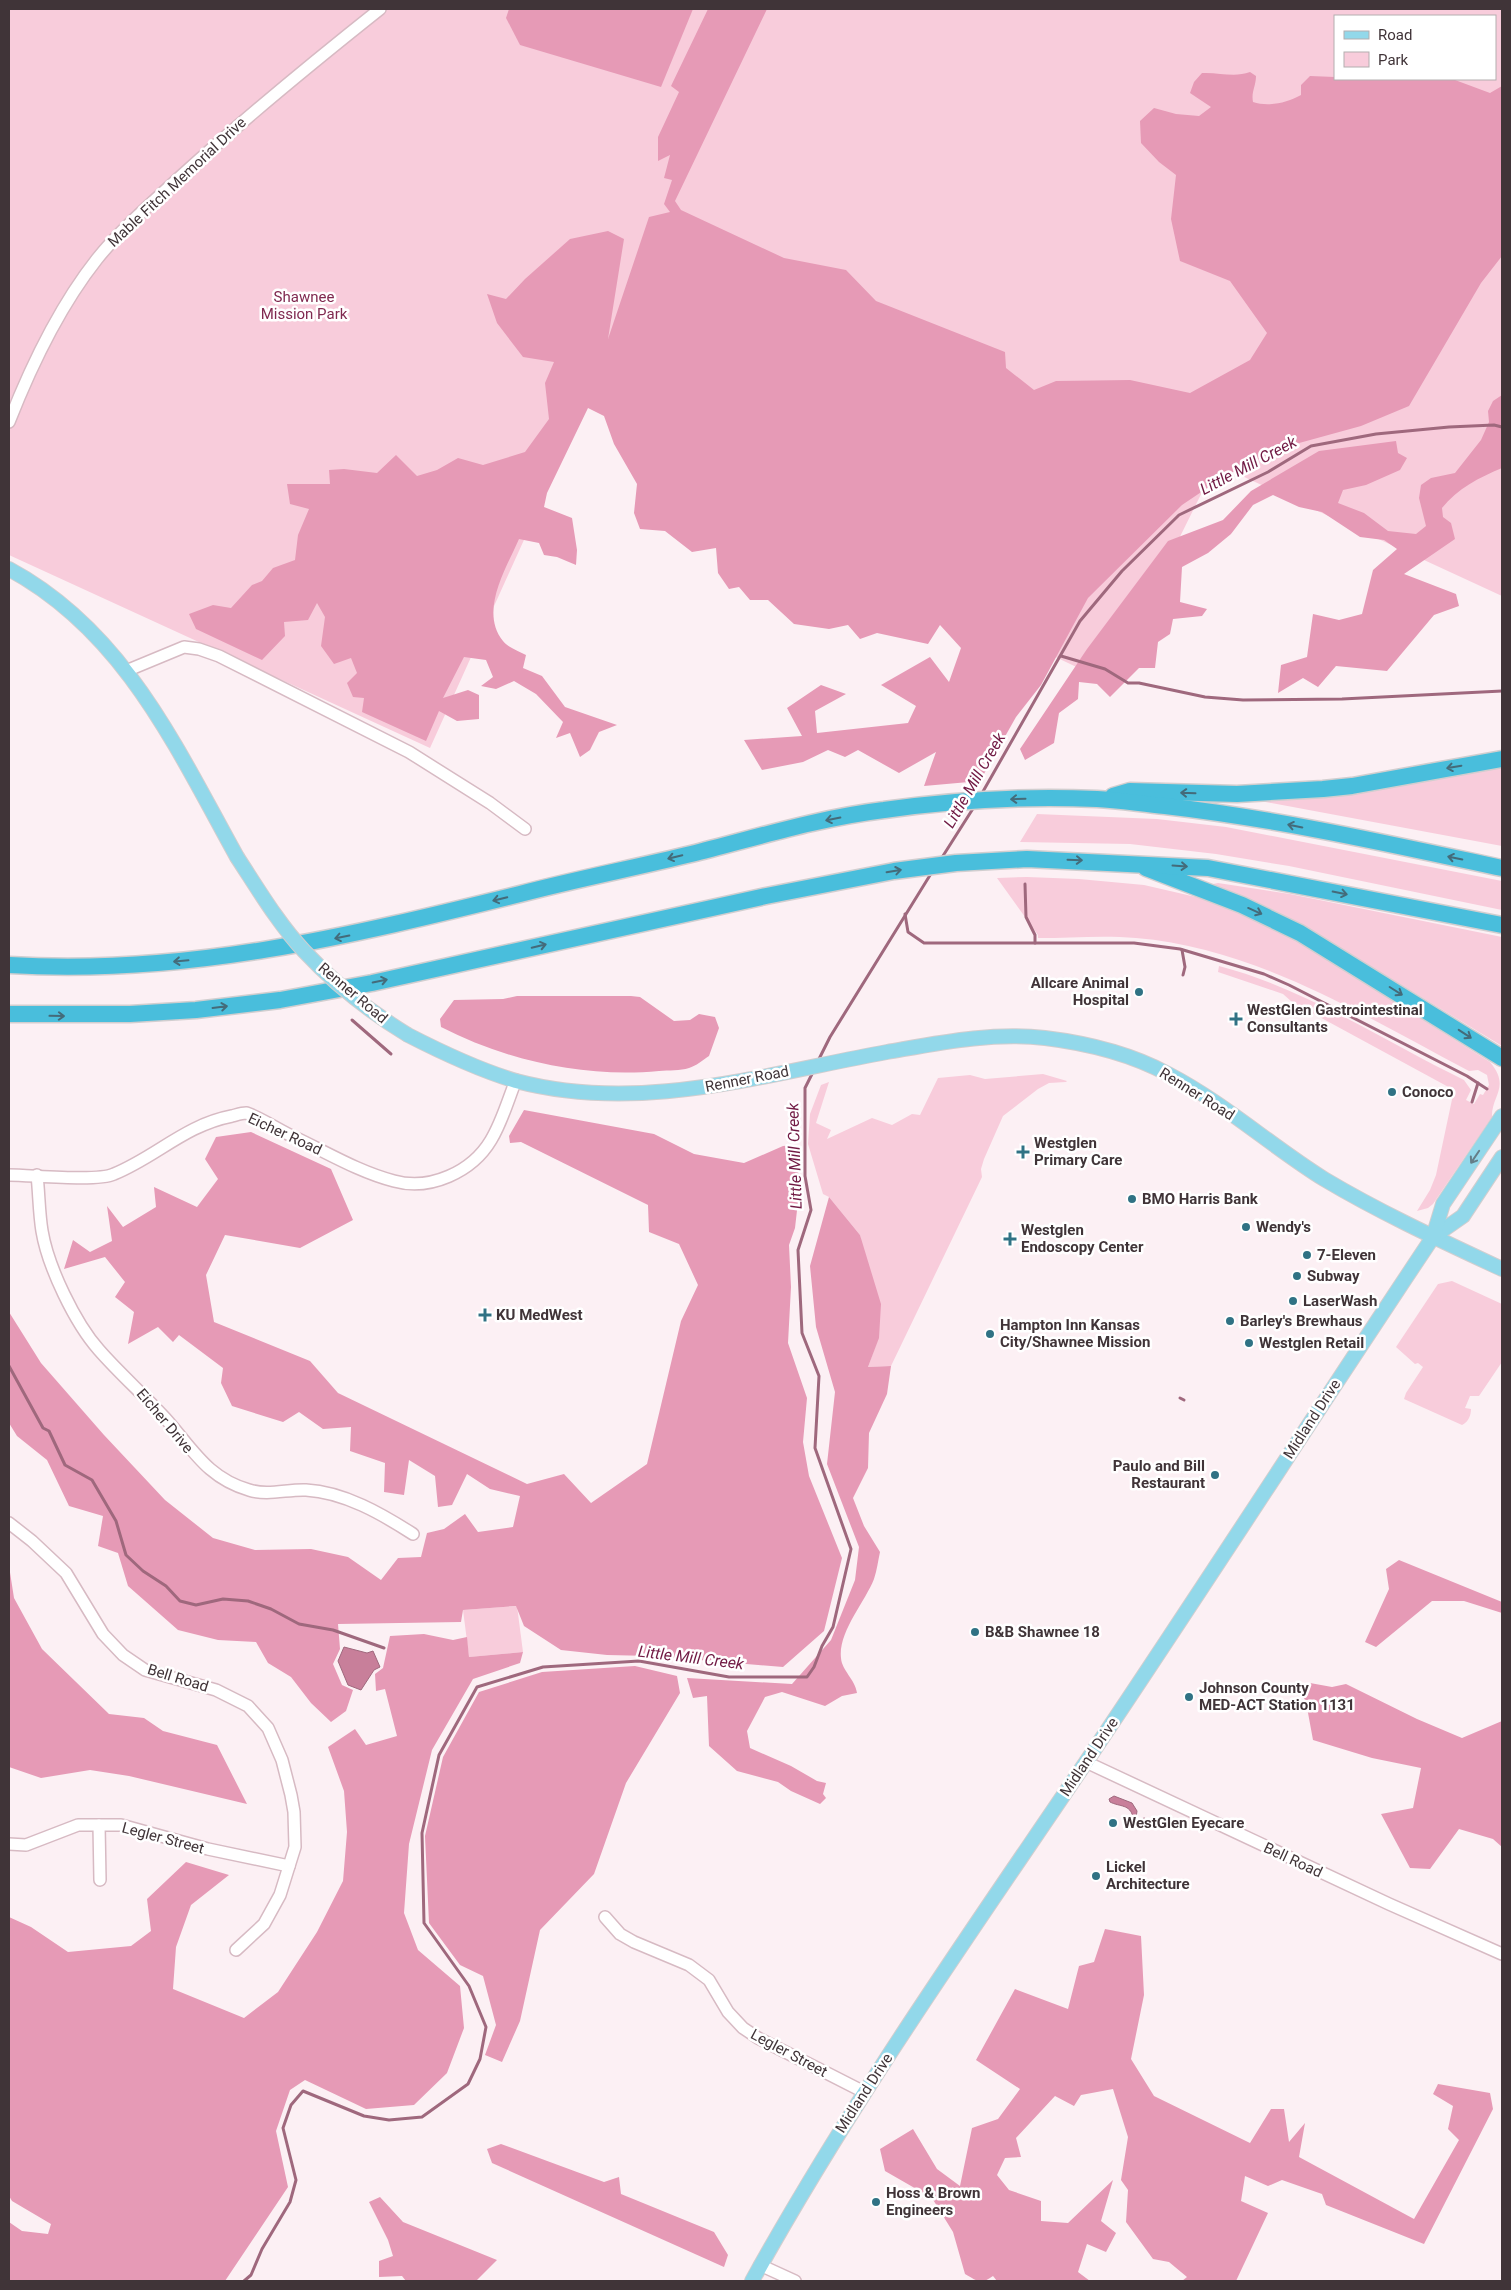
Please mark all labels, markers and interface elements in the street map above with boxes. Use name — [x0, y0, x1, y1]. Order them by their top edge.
legend — [1334, 15, 1496, 80]
text: Road — [1378, 26, 1412, 44]
text: Park — [1378, 51, 1409, 69]
street label: Mable Fitch Memorial Drive — [104, 113, 250, 251]
park label: Shawnee Mission Park — [261, 288, 348, 323]
water label: Little Mill Creek — [1197, 432, 1301, 499]
water label: Little Mill Creek — [940, 728, 1010, 831]
one-way arrow — [1447, 763, 1463, 773]
one-way arrow — [1181, 788, 1197, 797]
one-way arrow — [1010, 795, 1026, 804]
one-way arrow — [825, 814, 841, 824]
one-way arrow — [1288, 821, 1304, 830]
one-way arrow — [668, 853, 684, 862]
one-way arrow — [1447, 853, 1463, 862]
one-way arrow — [1067, 856, 1083, 865]
one-way arrow — [1172, 862, 1188, 871]
one-way arrow — [886, 866, 902, 876]
one-way arrow — [1332, 888, 1348, 898]
one-way arrow — [492, 895, 508, 904]
one-way arrow — [1247, 906, 1262, 916]
one-way arrow — [334, 933, 350, 942]
one-way arrow — [530, 941, 546, 950]
one-way arrow — [174, 956, 190, 966]
street label: Renner Road — [315, 959, 391, 1027]
place label: Allcare Animal Hospital — [1031, 974, 1129, 1009]
one-way arrow — [371, 976, 387, 985]
marker: Allcare Animal Hospital — [1133, 986, 1145, 998]
one-way arrow — [1388, 986, 1402, 996]
place label: WestGlen Gastrointestinal Consultants — [1247, 1001, 1423, 1036]
one-way arrow — [211, 1002, 227, 1012]
one-way arrow — [49, 1011, 65, 1021]
marker: WestGlen Gastrointestinal Consultants — [1229, 1012, 1243, 1026]
one-way arrow — [1458, 1030, 1472, 1040]
street label: Renner Road — [704, 1062, 790, 1096]
street label: Renner Road — [1156, 1064, 1238, 1124]
place label: Conoco — [1402, 1083, 1453, 1101]
marker: Conoco — [1386, 1086, 1398, 1098]
water label: Little Mill Creek — [783, 1101, 806, 1210]
street label: Eicher Road — [245, 1109, 325, 1159]
place label: Westglen Primary Care — [1034, 1134, 1122, 1169]
marker: Westglen Primary Care — [1016, 1145, 1030, 1159]
one-way arrow — [1470, 1149, 1480, 1163]
place label: BMO Harris Bank — [1142, 1190, 1259, 1208]
marker: BMO Harris Bank — [1126, 1193, 1138, 1205]
place label: Wendy's — [1256, 1218, 1311, 1236]
place label: Westglen Endoscopy Center — [1021, 1221, 1144, 1256]
marker: Wendy's — [1240, 1221, 1252, 1233]
marker: Westglen Endoscopy Center — [1003, 1232, 1017, 1246]
place label: 7-Eleven — [1317, 1246, 1376, 1264]
marker: 7-Eleven — [1301, 1249, 1313, 1261]
place label: Subway — [1307, 1267, 1360, 1285]
marker: Subway — [1291, 1270, 1303, 1282]
place label: LaserWash — [1303, 1292, 1377, 1310]
marker: LaserWash — [1287, 1295, 1299, 1307]
place label: KU MedWest — [496, 1306, 583, 1324]
marker: KU MedWest — [478, 1308, 492, 1322]
place label: Barley's Brewhaus — [1240, 1312, 1363, 1330]
marker: Barley's Brewhaus — [1224, 1315, 1236, 1327]
place label: Hampton Inn Kansas City/Shawnee Mission — [1000, 1316, 1150, 1351]
marker: Hampton Inn Kansas City/Shawnee Mission — [984, 1328, 996, 1340]
place label: Westglen Retail — [1259, 1334, 1364, 1352]
marker: Westglen Retail — [1243, 1337, 1255, 1349]
street label: Midland Drive — [1280, 1376, 1344, 1462]
street label: Eicher Drive — [133, 1385, 197, 1457]
place label: Paulo and Bill Restaurant — [1113, 1457, 1205, 1492]
marker: Paulo and Bill Restaurant — [1209, 1469, 1221, 1481]
place label: B&B Shawnee 18 — [985, 1623, 1100, 1641]
marker: B&B Shawnee 18 — [969, 1626, 981, 1638]
water label: Little Mill Creek — [637, 1642, 746, 1674]
street label: Bell Road — [145, 1660, 211, 1696]
place label: Johnson County MED-ACT Station 1131 — [1199, 1679, 1355, 1714]
marker: Johnson County MED-ACT Station 1131 — [1183, 1691, 1195, 1703]
street label: Midland Drive — [1056, 1714, 1122, 1800]
place label: WestGlen Eyecare — [1123, 1814, 1244, 1832]
marker: WestGlen Eyecare — [1107, 1817, 1119, 1829]
street label: Legler Street — [120, 1818, 206, 1858]
street label: Bell Road — [1261, 1839, 1325, 1881]
place label: Lickel Architecture — [1106, 1858, 1190, 1893]
marker: Lickel Architecture — [1090, 1870, 1102, 1882]
street label: Legler Street — [747, 2025, 831, 2081]
street label: Midland Drive — [832, 2050, 896, 2136]
place label: Hoss & Brown Engineers — [886, 2184, 981, 2219]
marker: Hoss & Brown Engineers — [870, 2196, 882, 2208]

